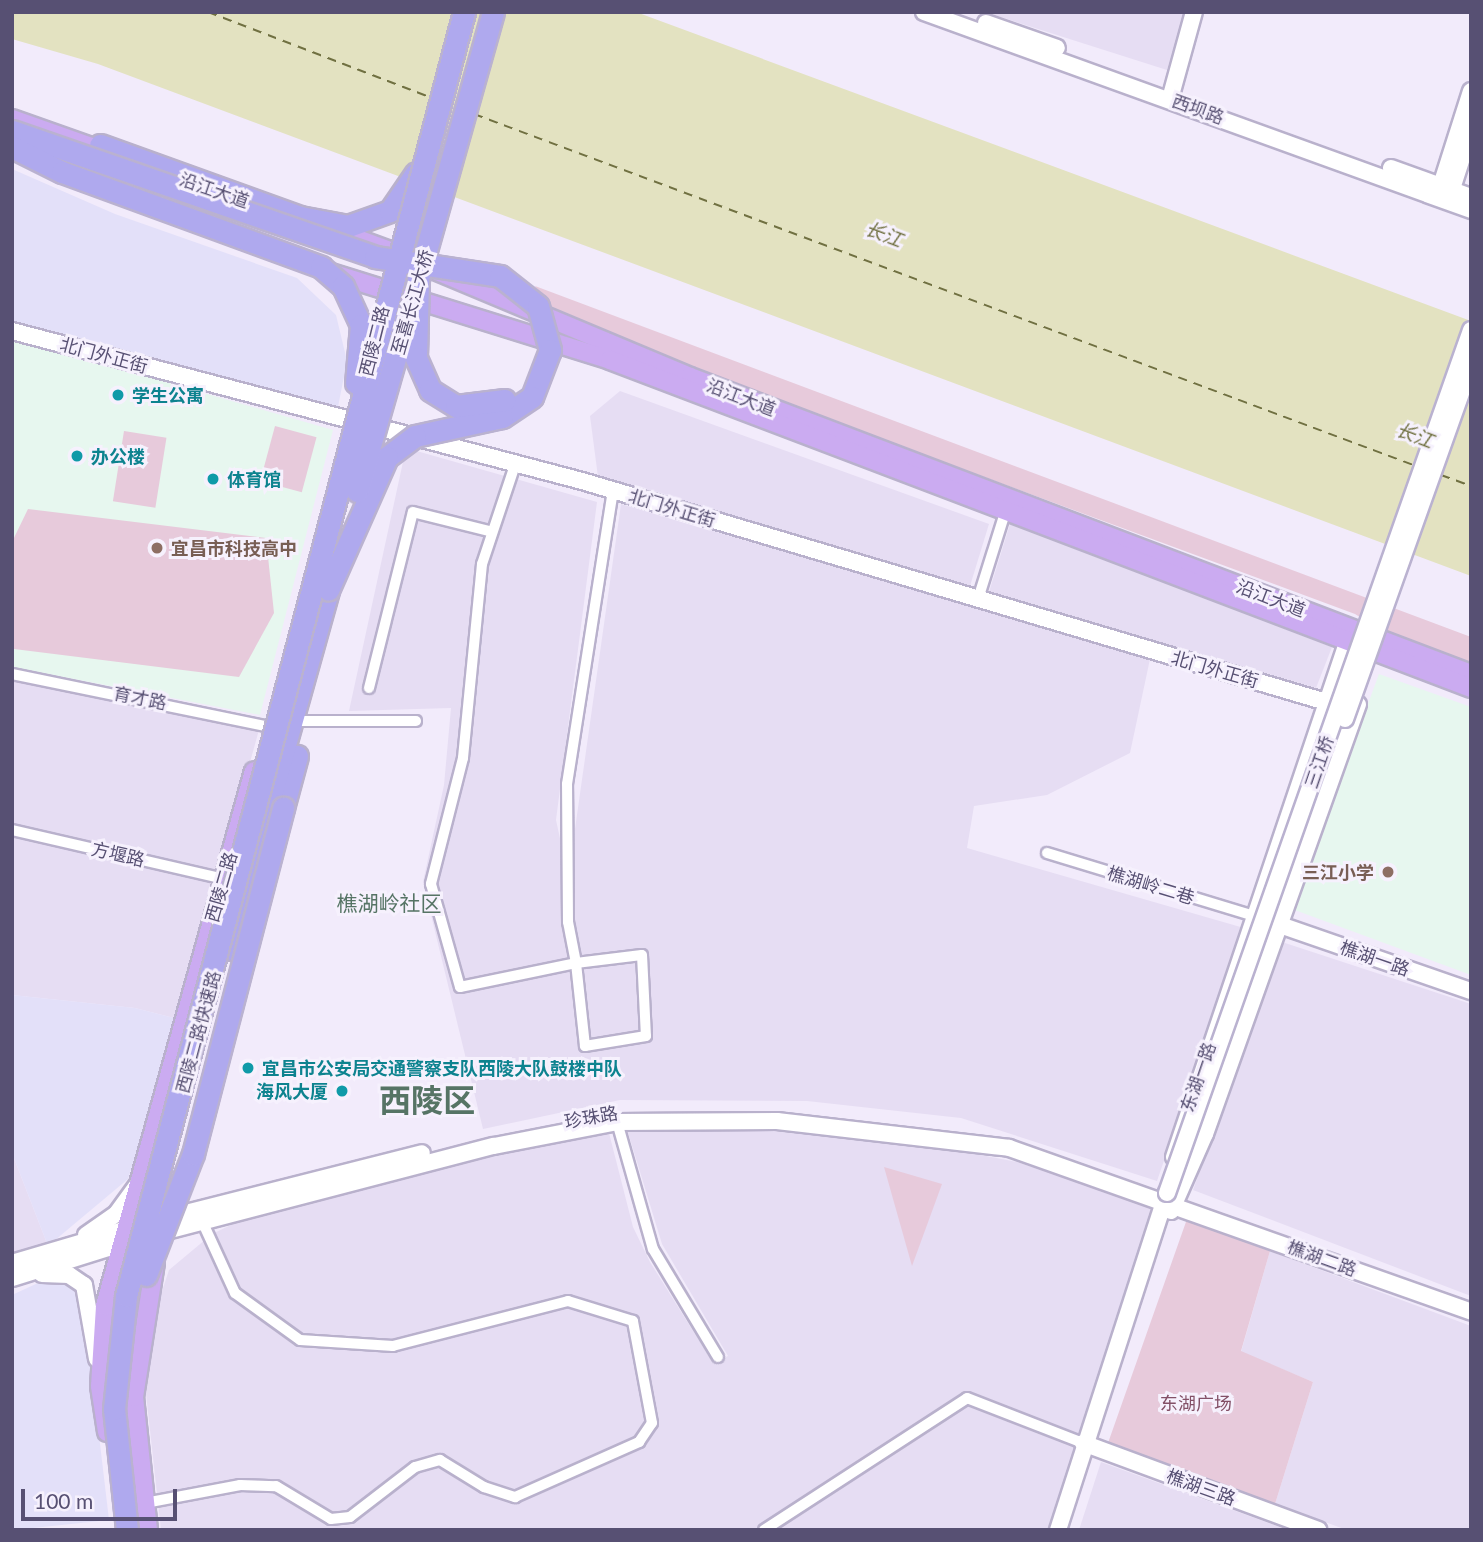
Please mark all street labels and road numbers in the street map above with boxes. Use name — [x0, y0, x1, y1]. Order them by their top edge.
street label: 西坝路 — [1169, 90, 1227, 128]
street label: 沿江大道 — [176, 168, 252, 212]
street label: 至喜长江大桥 — [387, 247, 437, 357]
street label: 西陵二路 — [355, 303, 393, 379]
street label: 北门外正街 — [58, 333, 150, 377]
street label: 沿江大道 — [704, 374, 778, 420]
street label: 北门外正街 — [626, 485, 718, 531]
street label: 沿江大道 — [1234, 575, 1308, 621]
street label: 北门外正街 — [1169, 646, 1261, 692]
street label: 育才路 — [111, 682, 169, 714]
street label: 三江桥 — [1300, 733, 1338, 791]
street label: 方堰路 — [89, 837, 147, 871]
street label: 西陵二路 — [201, 849, 241, 925]
street label: 樵湖岭二巷 — [1105, 862, 1197, 908]
street label: 樵湖一路 — [1337, 936, 1413, 980]
street label: 西陵二路快速路 — [171, 968, 225, 1096]
street label: 东湖一路 — [1176, 1039, 1220, 1115]
street label: 珍珠路 — [563, 1102, 619, 1132]
street label: 樵湖二路 — [1284, 1236, 1360, 1280]
street label: 樵湖三路 — [1163, 1465, 1239, 1509]

